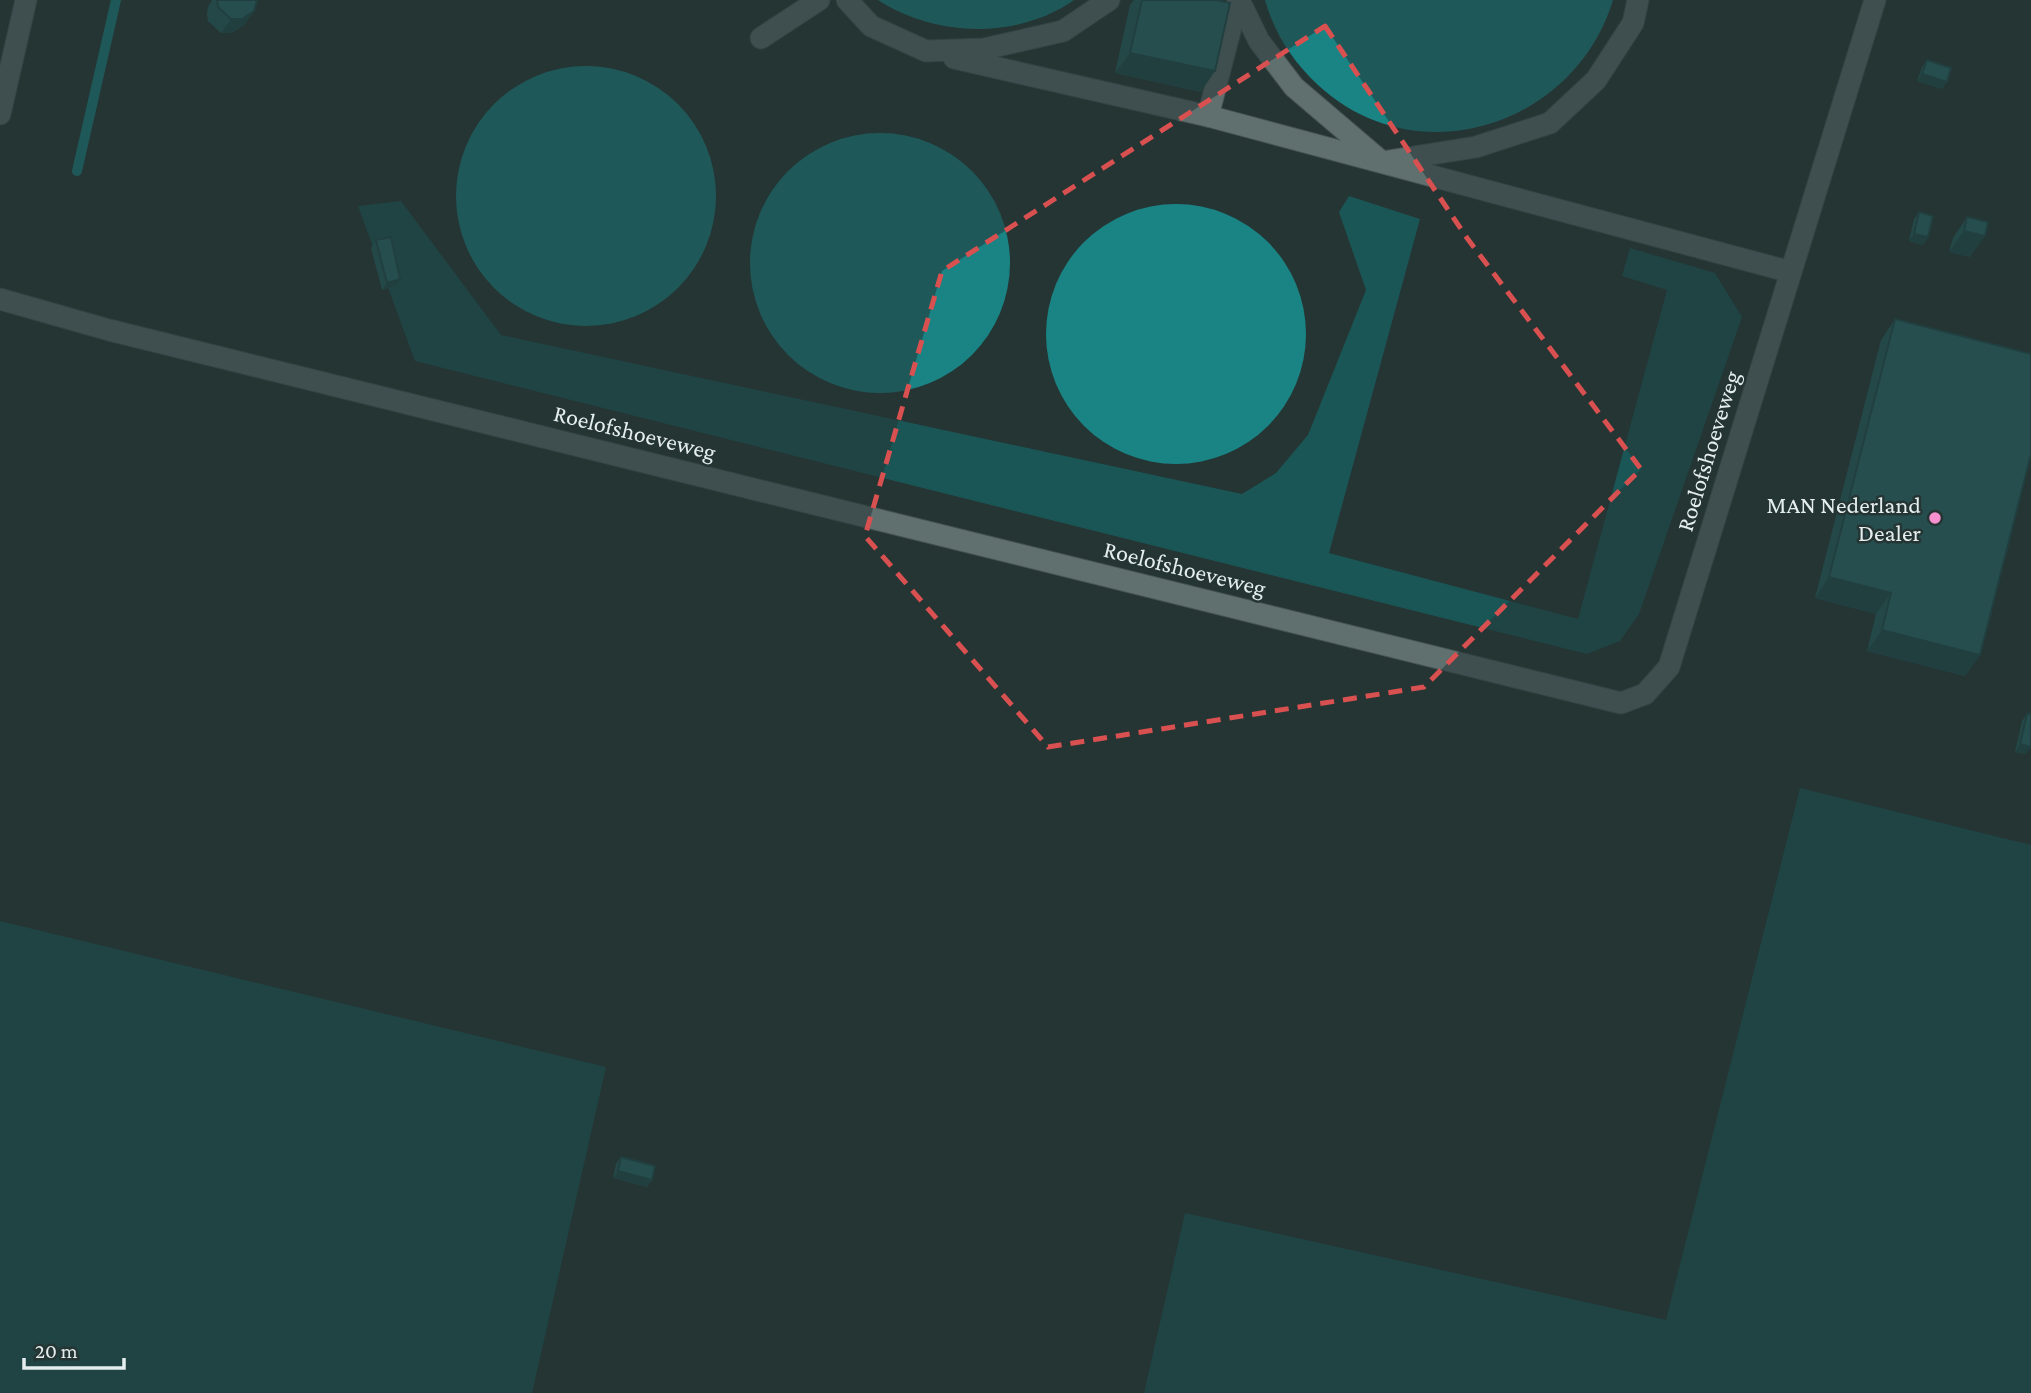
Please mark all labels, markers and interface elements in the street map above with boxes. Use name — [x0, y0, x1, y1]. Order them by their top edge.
street label: Roelofshoeveweg — [1671, 367, 1745, 534]
street label: Roelofshoeveweg — [551, 399, 719, 465]
place label: MAN Nederland Dealer — [1766, 491, 1921, 546]
marker: MAN Nederland Dealer — [1927, 510, 1943, 526]
street label: Roelofshoeveweg — [1101, 535, 1269, 601]
scale bar — [24, 1326, 124, 1370]
text: 20 m — [35, 1339, 78, 1363]

